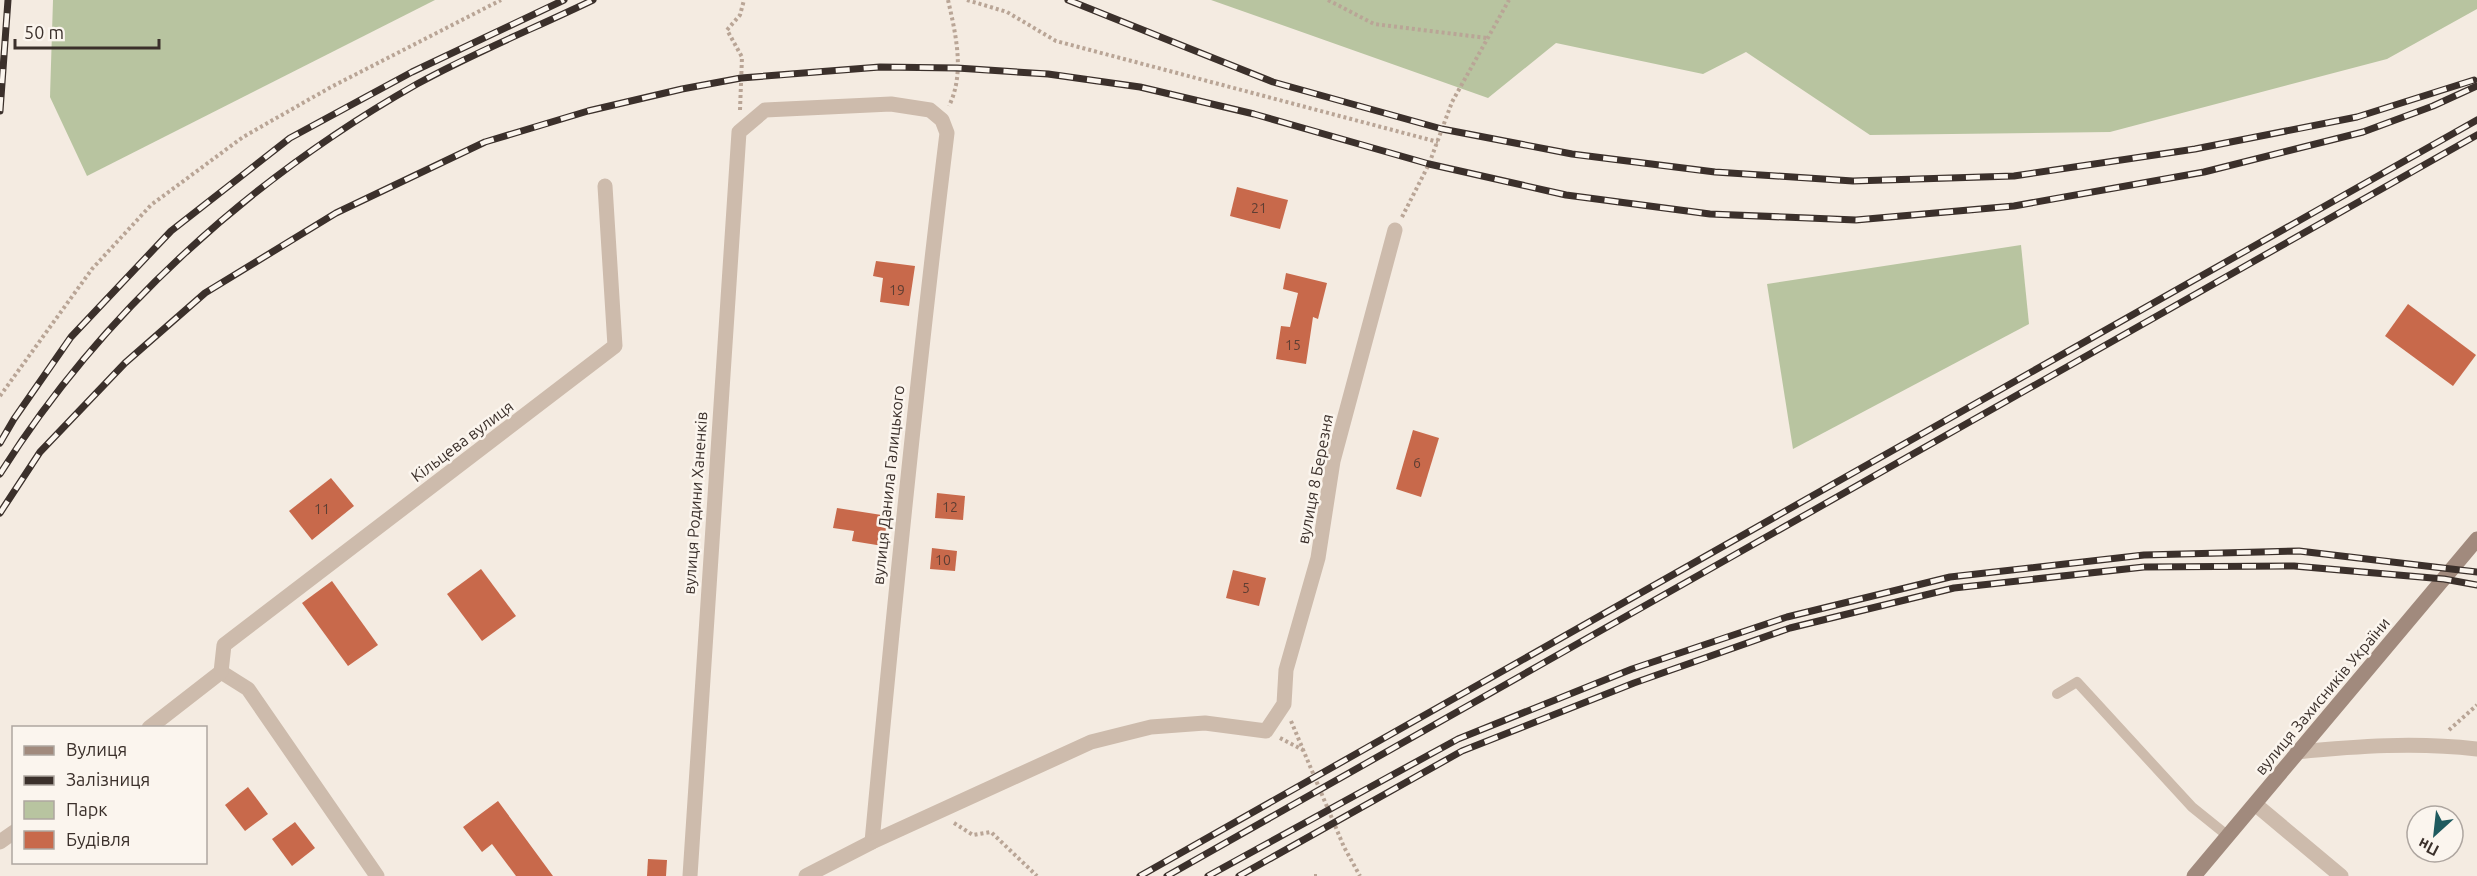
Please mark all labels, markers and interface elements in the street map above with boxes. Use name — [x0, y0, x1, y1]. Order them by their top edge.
scale bar — [15, 12, 159, 50]
text: 50 m — [24, 22, 64, 42]
house number: 21 — [1251, 200, 1267, 216]
house number: 19 — [889, 282, 905, 298]
house number: 15 — [1285, 337, 1301, 353]
street label: вулиця Данила Галицького — [869, 384, 907, 586]
street label: Кільцева вулиця — [407, 397, 517, 485]
street label: вулиця Родини Ханенків — [680, 411, 710, 595]
street label: вулиця 8 Березня — [1294, 413, 1336, 545]
house number: 6 — [1413, 455, 1421, 471]
house number: 12 — [942, 499, 958, 515]
house number: 11 — [314, 501, 330, 517]
house number: 10 — [935, 552, 951, 568]
house number: 5 — [1242, 580, 1250, 596]
street label: вулиця Захисників України — [2251, 614, 2393, 778]
legend — [12, 726, 207, 864]
text: Вулиця — [66, 739, 127, 759]
text: Залізниця — [66, 769, 150, 789]
text: Парк — [66, 799, 107, 819]
north arrow — [2405, 804, 2465, 864]
text: Будівля — [66, 829, 131, 849]
text: Пн — [2415, 835, 2442, 860]

